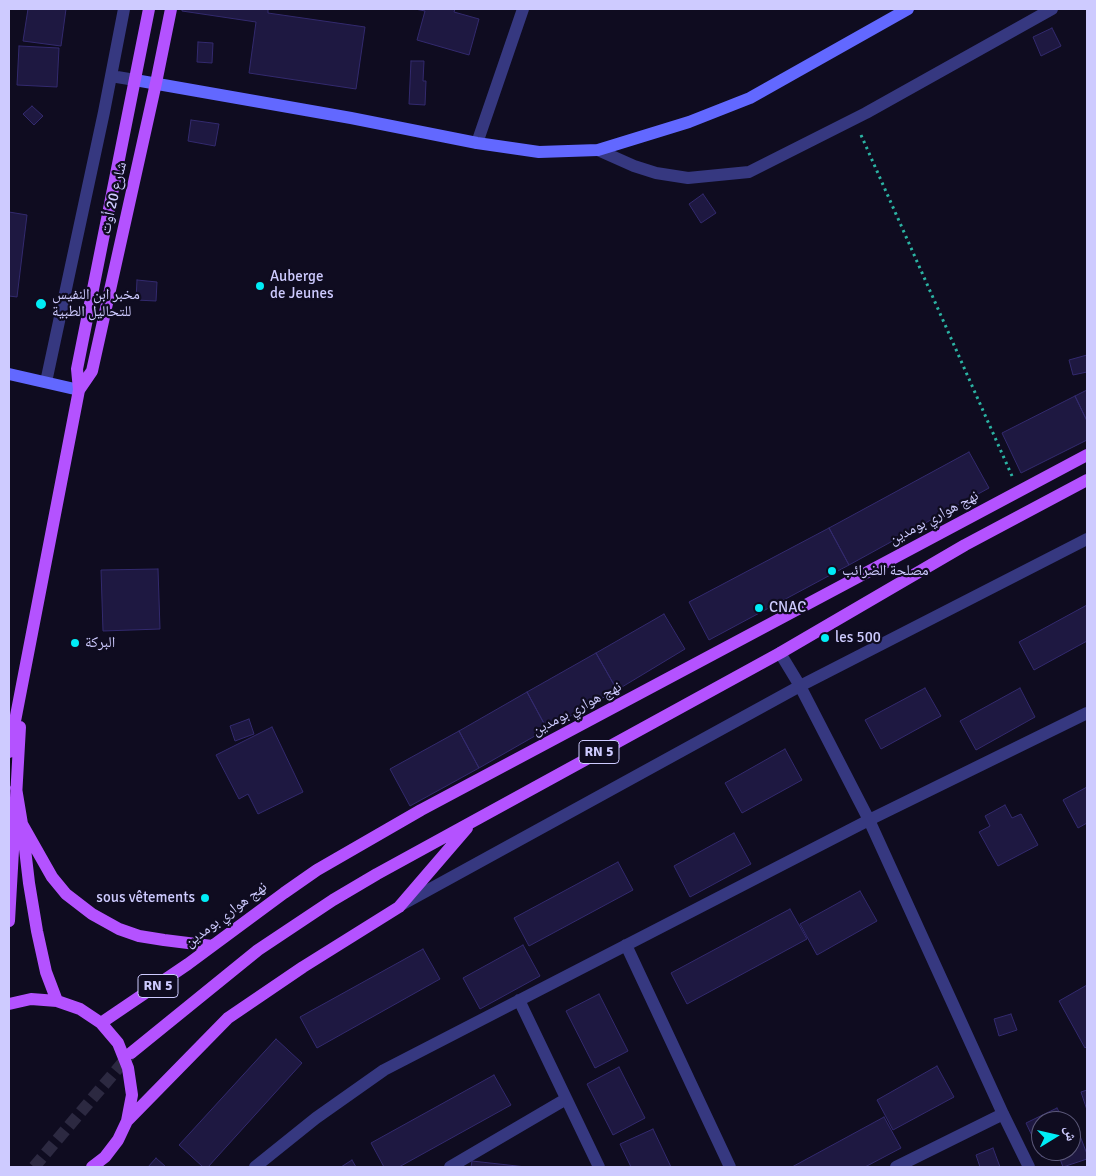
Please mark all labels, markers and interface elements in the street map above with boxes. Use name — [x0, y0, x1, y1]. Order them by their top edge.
street label: شارع 20 أوت — [97, 160, 131, 236]
place label: Auberge de Jeunes — [270, 268, 333, 303]
marker: Auberge de Jeunes — [254, 280, 266, 292]
place label: مخبر ابن النفيس للتحاليل الطبية — [52, 286, 140, 321]
marker: مخبر ابن النفيس للتحاليل الطبية — [34, 297, 48, 311]
street label: نهج هواري بومدين — [886, 487, 982, 549]
place label: مصلحة الضرائب — [842, 562, 929, 580]
marker: مصلحة الضرائب — [826, 565, 838, 577]
place label: CNAC — [769, 599, 806, 617]
marker: CNAC — [753, 602, 765, 614]
place label: les 500 — [835, 629, 881, 647]
marker: les 500 — [819, 632, 831, 644]
place label: البركة — [85, 634, 115, 652]
marker: البركة — [69, 637, 81, 649]
street label: نهج هواري بومدين — [529, 678, 625, 740]
road number: RN 5 — [579, 740, 619, 764]
street label: نهج هواري بومدين — [181, 878, 271, 952]
place label: sous vêtements — [96, 889, 195, 907]
marker: sous vêtements — [199, 892, 211, 904]
road number: RN 5 — [138, 974, 178, 998]
north arrow — [1031, 1111, 1081, 1161]
text: ش — [1061, 1125, 1080, 1142]

